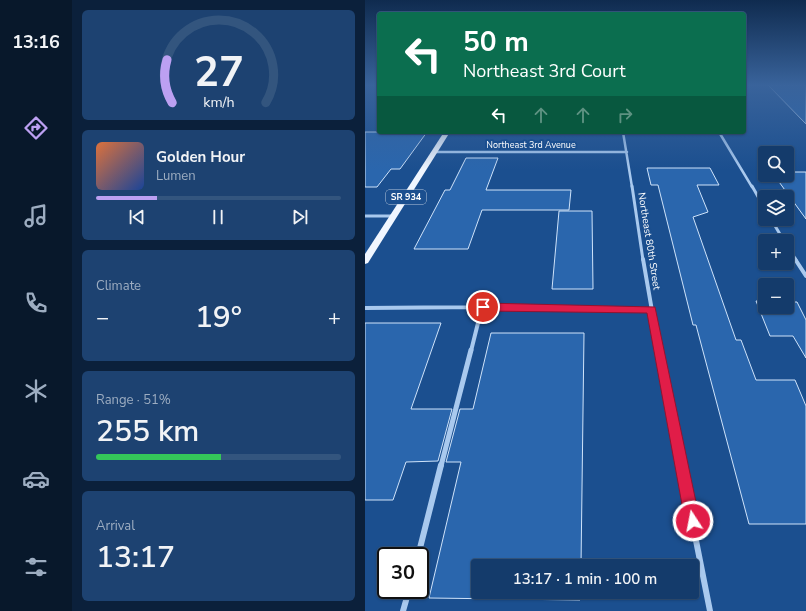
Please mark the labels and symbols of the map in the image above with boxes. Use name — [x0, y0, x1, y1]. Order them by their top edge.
street label: Northeast 3rd Avenue — [486, 139, 576, 151]
road number: SR 934 — [386, 190, 426, 204]
street label: Northeast 80th Street — [634, 191, 664, 291]
pin — [466, 290, 500, 324]
position arrow — [672, 500, 714, 542]
speed limit sign: 30 — [377, 547, 429, 599]

